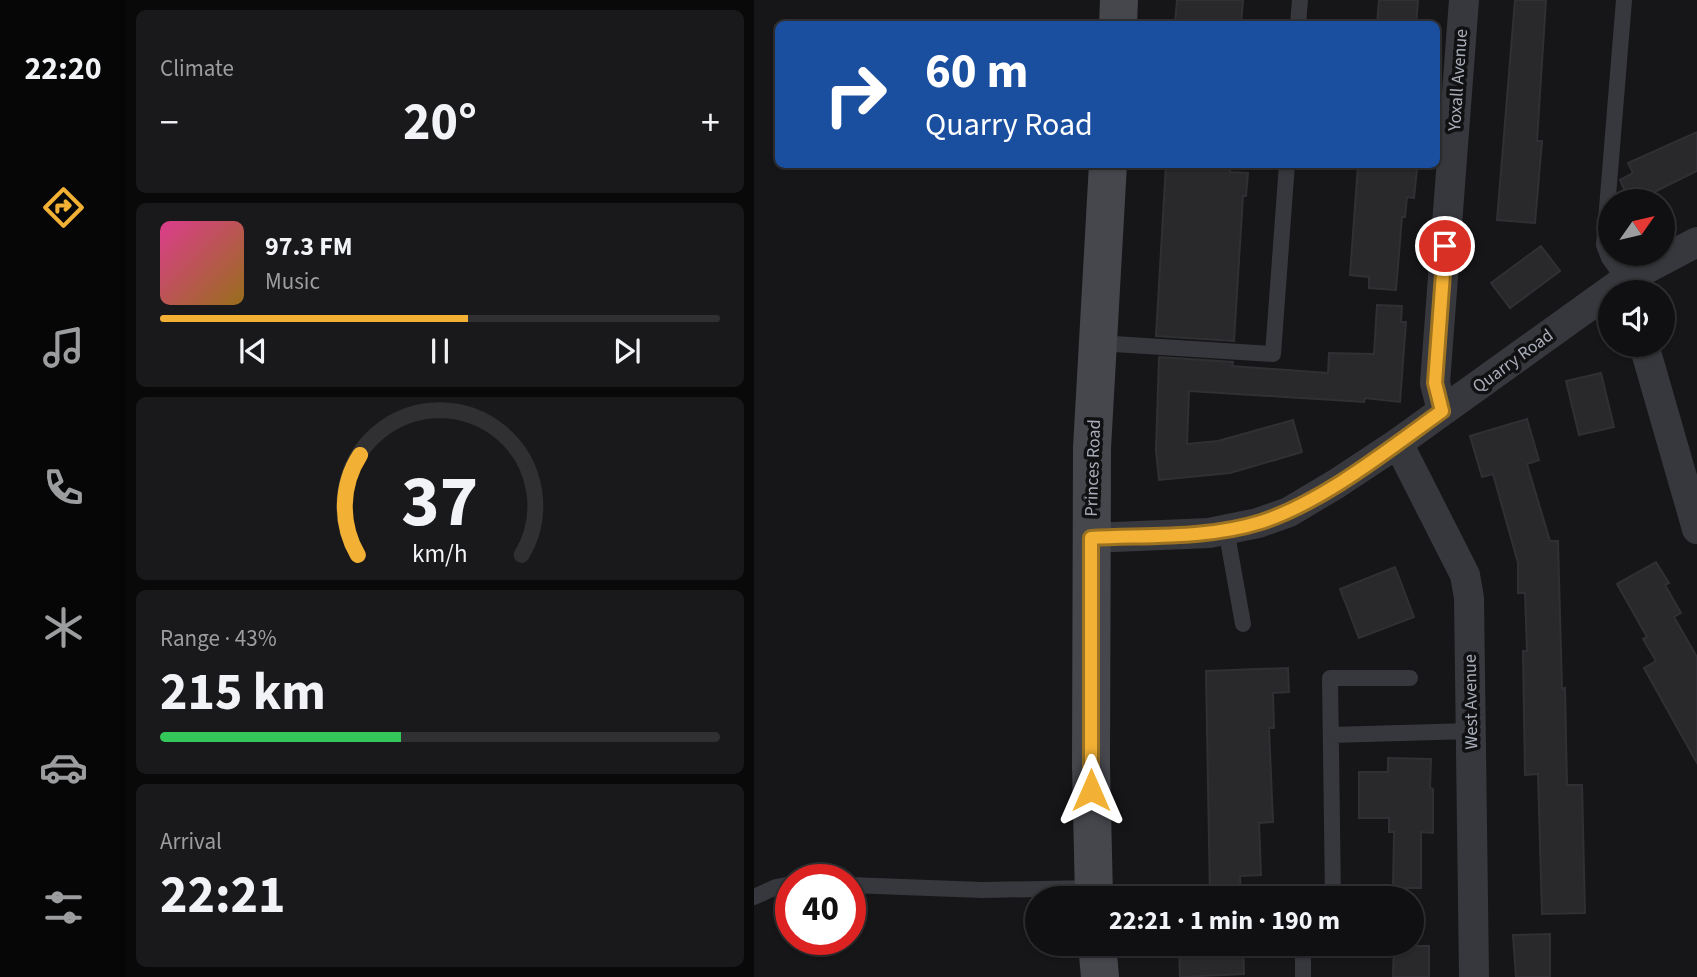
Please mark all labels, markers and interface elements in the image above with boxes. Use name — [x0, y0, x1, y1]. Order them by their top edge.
street label: Yoxall Avenue — [1442, 28, 1474, 133]
text: 60 m — [925, 37, 1029, 107]
text: 22:20 — [24, 46, 102, 92]
icon: right — [810, 49, 901, 140]
text: Climate — [160, 52, 234, 85]
text: 20° — [403, 86, 477, 160]
text: − — [160, 96, 179, 150]
text: + — [701, 96, 720, 150]
text: Quarry Road — [925, 102, 1093, 148]
icon: directions — [39, 183, 88, 232]
north arrow — [1598, 189, 1674, 266]
map controls — [1598, 189, 1675, 357]
pin — [1415, 216, 1475, 276]
icon: arrive — [1426, 227, 1464, 265]
text: 97.3 FM — [265, 228, 353, 265]
text: Music — [265, 265, 320, 298]
button: sound — [1598, 280, 1675, 357]
icon: music — [39, 323, 88, 372]
street label: Quarry Road — [1467, 323, 1559, 399]
icon: previous — [234, 332, 272, 370]
icon: pause — [421, 332, 459, 370]
icon: next — [608, 332, 646, 370]
street label: Princes Road — [1079, 419, 1107, 517]
text: 37 — [402, 450, 478, 554]
icon: phone — [39, 463, 88, 512]
text: km/h — [412, 535, 468, 571]
icon: climate — [39, 603, 88, 652]
text: Range · 43% — [160, 622, 277, 655]
street label: West Avenue — [1458, 654, 1484, 750]
text: 215 km — [160, 656, 326, 730]
icon: car — [39, 743, 88, 792]
position arrow — [1054, 753, 1128, 827]
text: Arrival — [160, 825, 222, 858]
text: 22:21 — [160, 859, 285, 933]
speed limit sign: 40 — [775, 864, 866, 955]
icon: filters — [39, 883, 88, 932]
text: 22:21 · 1 min · 190 m — [1109, 902, 1340, 939]

